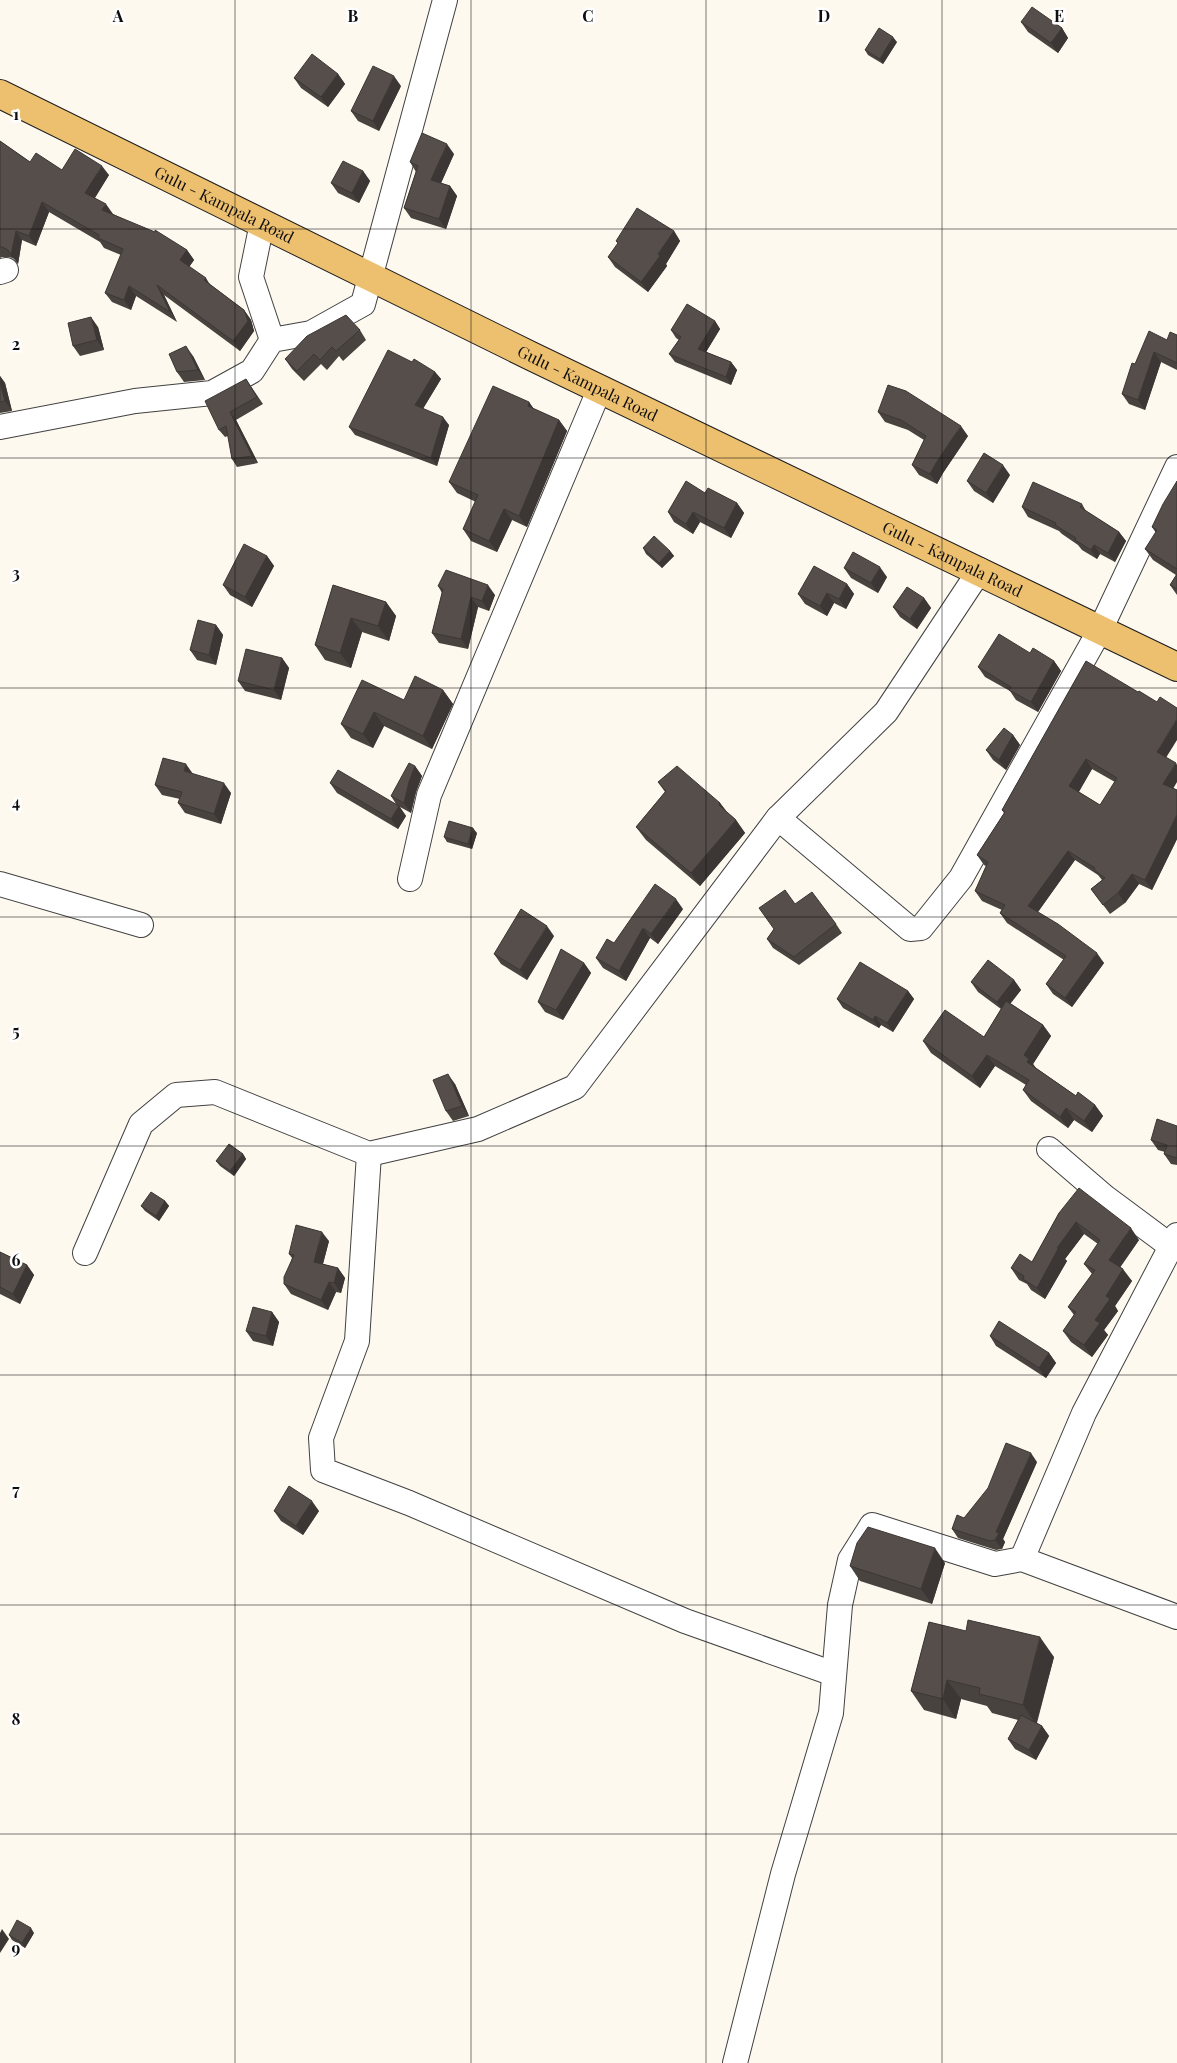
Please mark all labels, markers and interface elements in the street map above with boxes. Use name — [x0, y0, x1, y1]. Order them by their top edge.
text: A — [112, 5, 124, 26]
text: B — [348, 5, 359, 26]
text: C — [582, 5, 594, 26]
text: D — [818, 5, 830, 26]
text: E — [1054, 5, 1064, 26]
text: 1 — [13, 103, 19, 124]
street label: Gulu - Kampala Road — [151, 161, 298, 247]
text: 2 — [12, 333, 20, 354]
street label: Gulu - Kampala Road — [514, 340, 661, 425]
street label: Gulu - Kampala Road — [879, 516, 1026, 601]
text: 3 — [12, 562, 20, 583]
text: 4 — [12, 791, 20, 812]
text: 5 — [12, 1020, 20, 1041]
text: 6 — [12, 1249, 21, 1270]
text: 7 — [12, 1479, 20, 1500]
text: 8 — [12, 1708, 21, 1729]
text: 9 — [12, 1937, 21, 1958]

